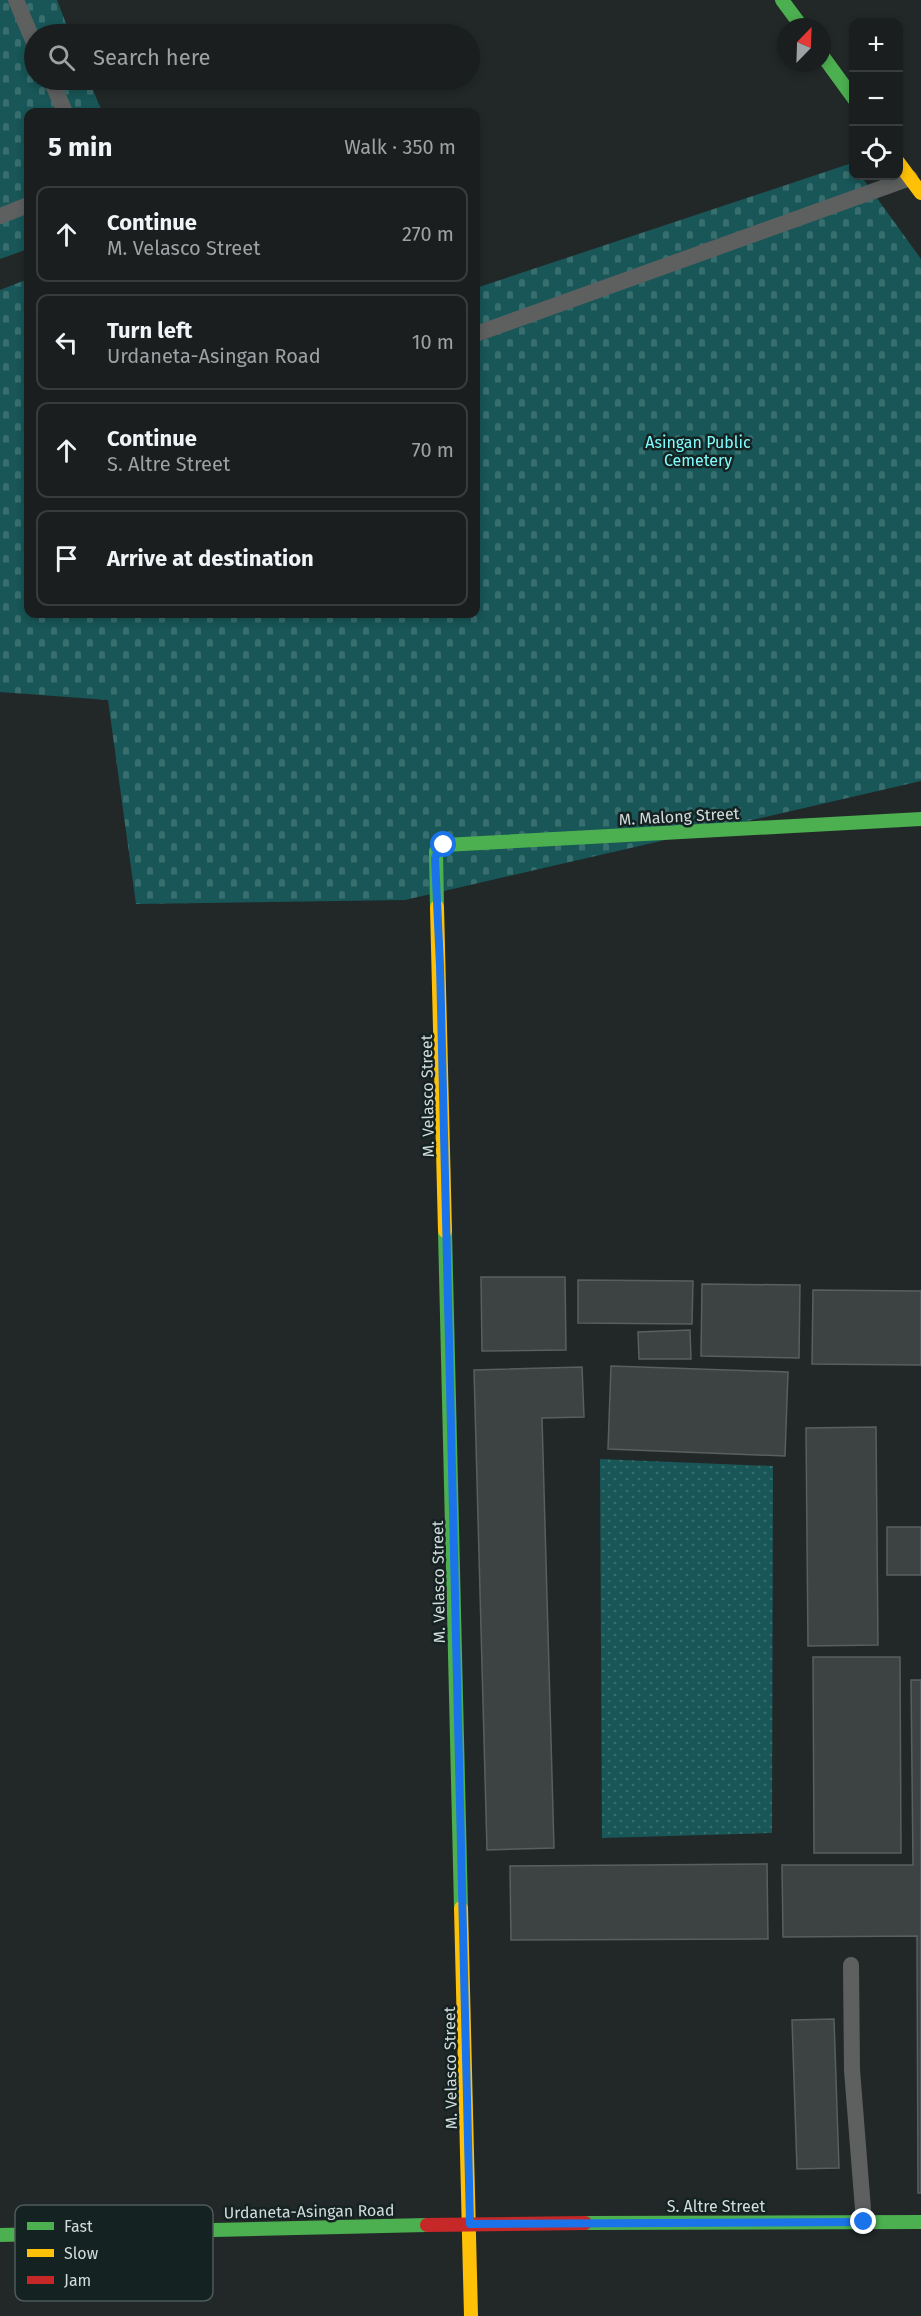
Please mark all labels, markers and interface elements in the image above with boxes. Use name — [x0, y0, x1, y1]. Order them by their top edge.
north arrow — [777, 18, 831, 72]
map controls — [849, 18, 903, 180]
button: + — [849, 18, 903, 72]
search box — [24, 24, 480, 90]
icon: search — [45, 41, 78, 74]
text: Search here — [93, 44, 211, 71]
button: − — [849, 72, 903, 126]
button: locate — [849, 126, 903, 180]
text: 5 min — [48, 132, 112, 163]
text: Walk · 350 m — [344, 135, 456, 159]
text: Continue — [107, 209, 197, 236]
icon: ahead — [50, 218, 83, 251]
text: 270 m — [402, 222, 454, 246]
text: M. Velasco Street — [107, 236, 260, 260]
text: Turn left — [107, 317, 192, 344]
icon: left — [50, 326, 83, 359]
text: 10 m — [412, 330, 454, 354]
text: Urdaneta-Asingan Road — [107, 344, 321, 368]
text: Continue — [107, 425, 197, 452]
park label: Asingan Public Cemetery — [645, 433, 751, 470]
icon: ahead — [50, 434, 83, 467]
text: 70 m — [412, 438, 454, 462]
text: S. Altre Street — [107, 452, 230, 476]
icon: arrive — [50, 542, 83, 575]
text: Arrive at destination — [107, 545, 314, 572]
street label: M. Malong Street — [618, 804, 740, 829]
route start — [430, 831, 456, 857]
street label: M. Velasco Street — [417, 1034, 438, 1157]
street label: M. Velasco Street — [428, 1520, 449, 1643]
street label: M. Velasco Street — [440, 2006, 461, 2129]
street label: S. Altre Street — [667, 2197, 765, 2216]
street label: Urdaneta-Asingan Road — [223, 2201, 395, 2222]
legend — [15, 2205, 213, 2301]
route end — [850, 2208, 876, 2234]
text: Fast — [64, 2217, 93, 2236]
text: Slow — [64, 2244, 99, 2263]
text: Jam — [64, 2271, 91, 2290]

